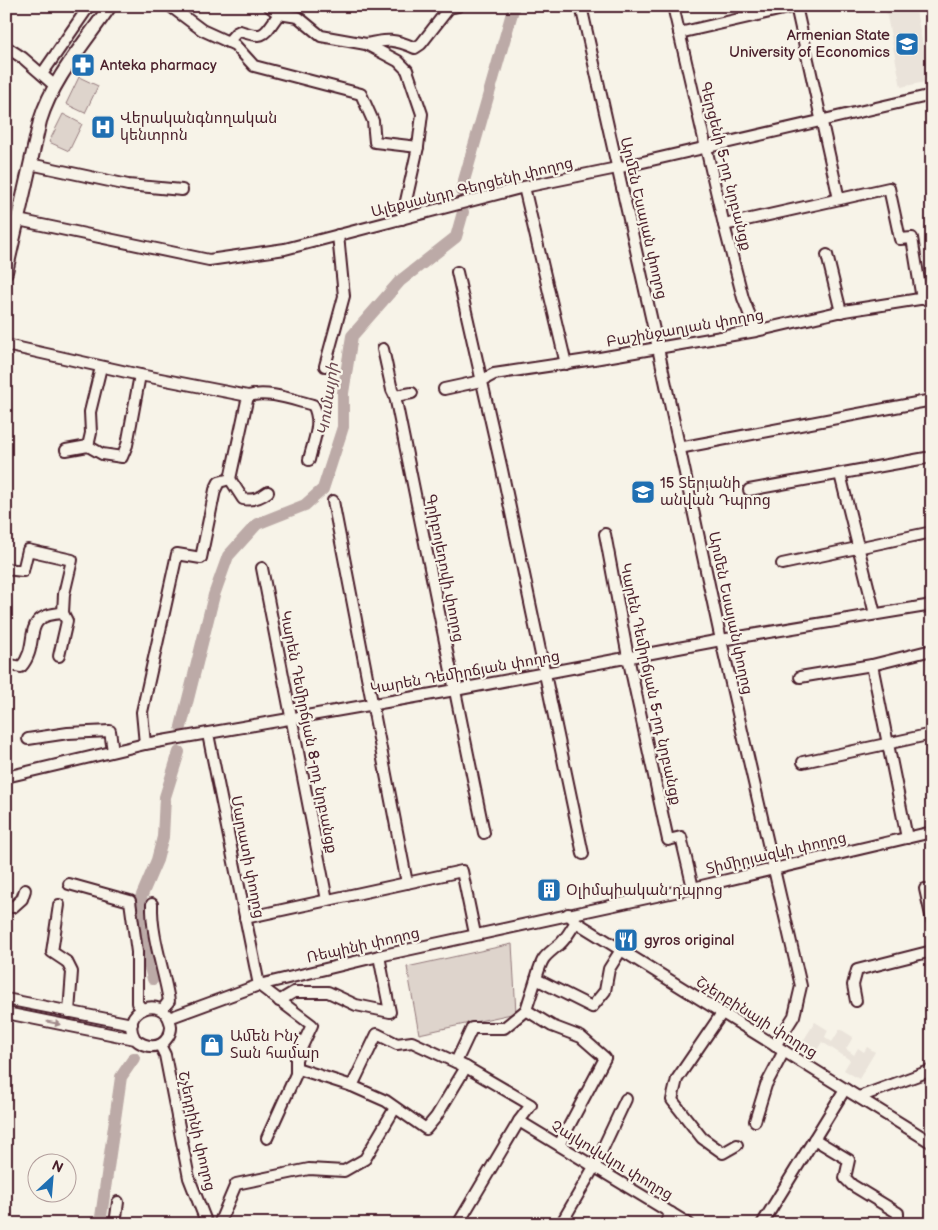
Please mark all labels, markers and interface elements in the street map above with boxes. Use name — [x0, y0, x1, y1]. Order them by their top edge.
place label: Armenian State University of Economics — [729, 26, 891, 62]
school or university icon: Armenian State University of Economics — [894, 31, 920, 57]
pharmacy icon: Anteka pharmacy — [70, 52, 96, 78]
place label: Anteka pharmacy — [100, 56, 217, 75]
street label: Գերցենի 5-րդ նրբանցք — [695, 80, 756, 253]
place label: Վերականգնողական կենտրոն — [120, 109, 277, 145]
hospital icon: Վերականգնողական կենտրոն — [90, 114, 116, 140]
street label: Արմեն Եսայան փողոց — [616, 135, 671, 301]
street label: Ալեքսանդր Գերցենի փողոց — [369, 153, 575, 222]
street label: Բաշինջաղյան փողոց — [605, 305, 765, 352]
water label: Կումայրի — [314, 361, 343, 437]
place label: 15 Տերյանի անվան Դպրոց — [660, 474, 771, 510]
school or university icon: 15 Տերյանի անվան Դպրոց — [630, 479, 656, 505]
street label: Գրիբոյեդովի փողոց — [421, 492, 468, 644]
street label: Արմեն Եսայան փողոց — [704, 530, 757, 696]
street label: Կարեն Դեմիրճյան 5-րդ նրբանցք — [616, 561, 685, 807]
street label: Կարեն Դեմիրճյան 8-րդ նրբանցք — [276, 609, 341, 855]
street label: Կարեն Դեմիրճյան փողոց — [369, 646, 561, 699]
street label: Մարատի փողոց — [226, 794, 269, 920]
street label: Տիմիրյազևի փողոց — [704, 828, 848, 879]
building icon: Օլիմպիական դպրոց — [536, 877, 562, 903]
place label: Օլիմպիական դպրոց — [566, 881, 723, 900]
street label: Ռեպինի փողոց — [305, 923, 421, 968]
restaurant icon: gyros original — [613, 927, 639, 953]
place label: gyros original — [644, 931, 734, 950]
street label: Շչերբինայի փողոց — [692, 972, 821, 1062]
one-way arrow — [46, 1019, 62, 1027]
place label: Ամեն Ինչ Տան համար — [230, 1027, 319, 1063]
shop icon: Ամեն Ինչ Տան համար — [199, 1032, 225, 1058]
street label: Շչեդրինի փողոց — [173, 1069, 220, 1193]
street label: Չայկովսկու փողոց — [547, 1116, 676, 1204]
north arrow — [28, 1152, 78, 1202]
text: N — [49, 1157, 66, 1177]

